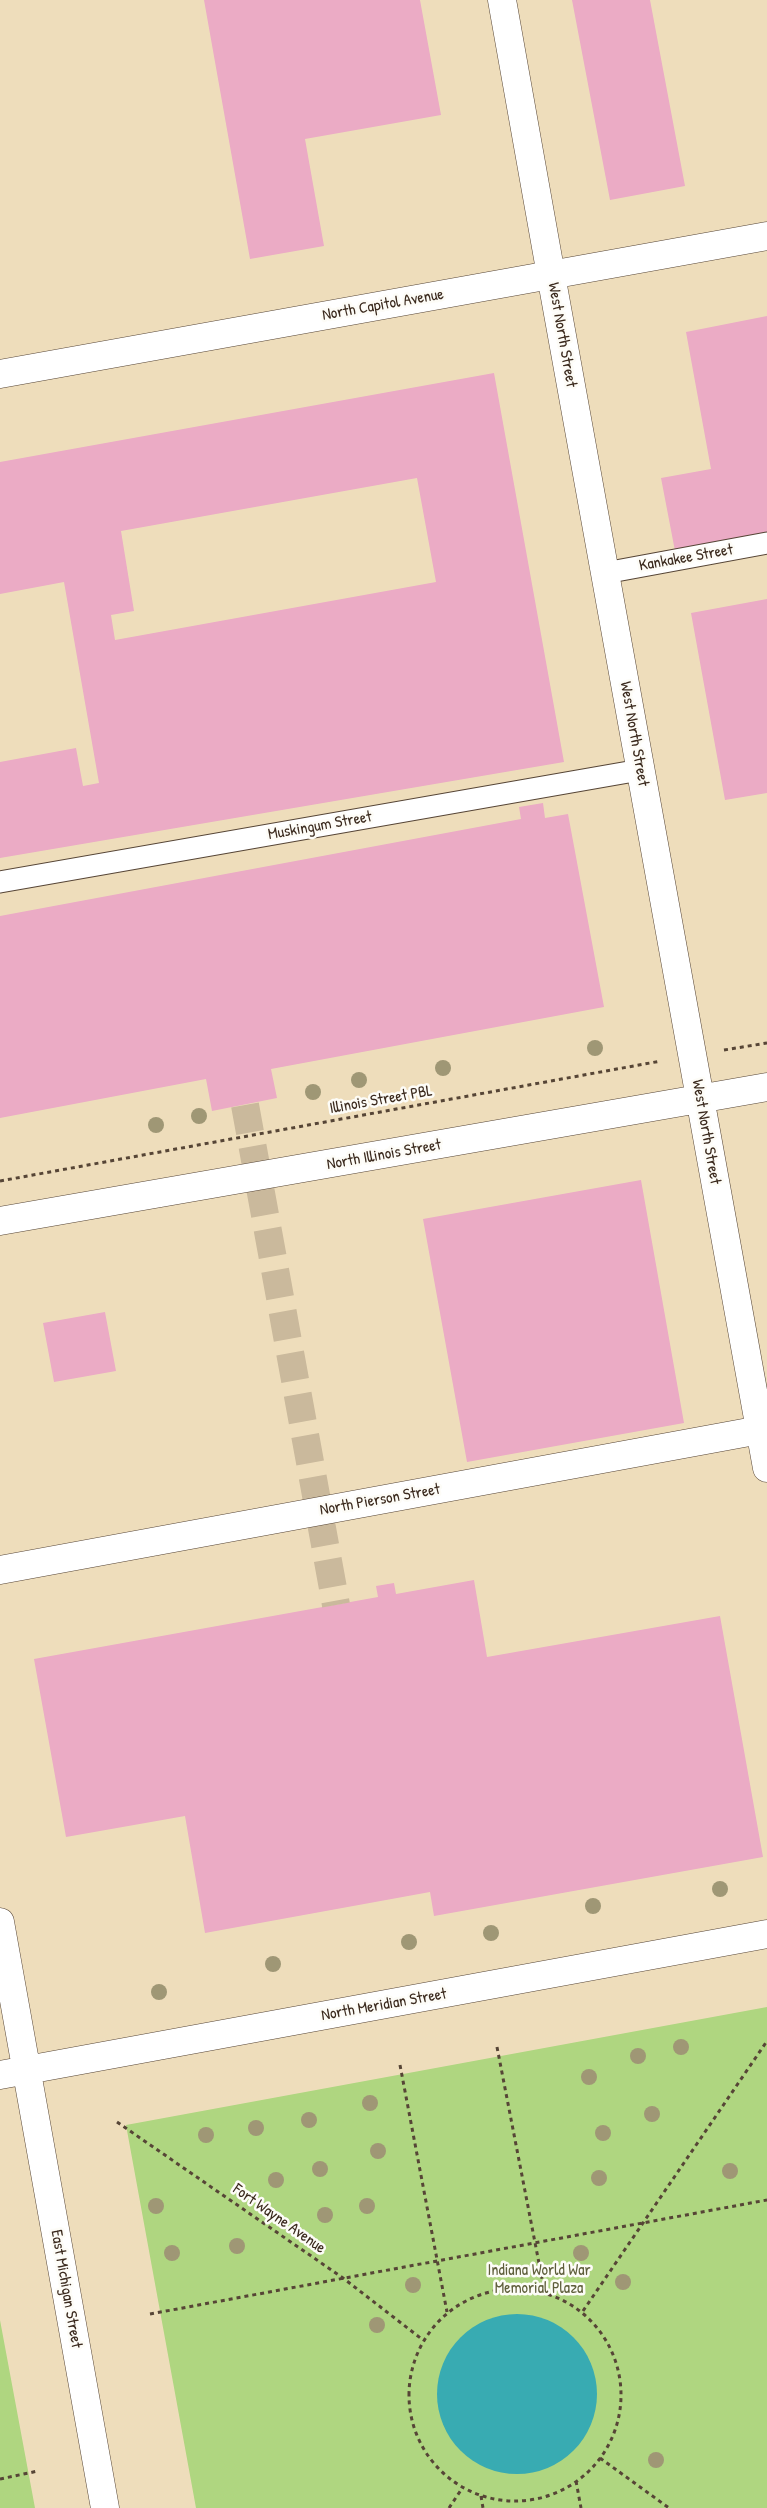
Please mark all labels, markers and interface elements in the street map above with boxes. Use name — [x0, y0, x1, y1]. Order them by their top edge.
street label: West North Street — [543, 281, 581, 389]
street label: North Capitol Avenue — [321, 285, 445, 325]
street label: Kankakee Street — [638, 540, 734, 576]
street label: West North Street — [615, 680, 653, 788]
street label: Muskingum Street — [267, 807, 373, 845]
street label: West North Street — [687, 1078, 725, 1186]
street label: Illinois Street PBL — [328, 1082, 434, 1118]
street label: North Illinois Street — [325, 1136, 443, 1174]
street label: North Pierson Street — [318, 1480, 442, 1520]
street label: North Meridian Street — [320, 1985, 448, 2025]
street label: Fort Wayne Avenue — [229, 2180, 329, 2258]
street label: East Michigan Street — [46, 2228, 86, 2350]
park label: Indiana World War Memorial Plaza — [487, 2261, 591, 2299]

